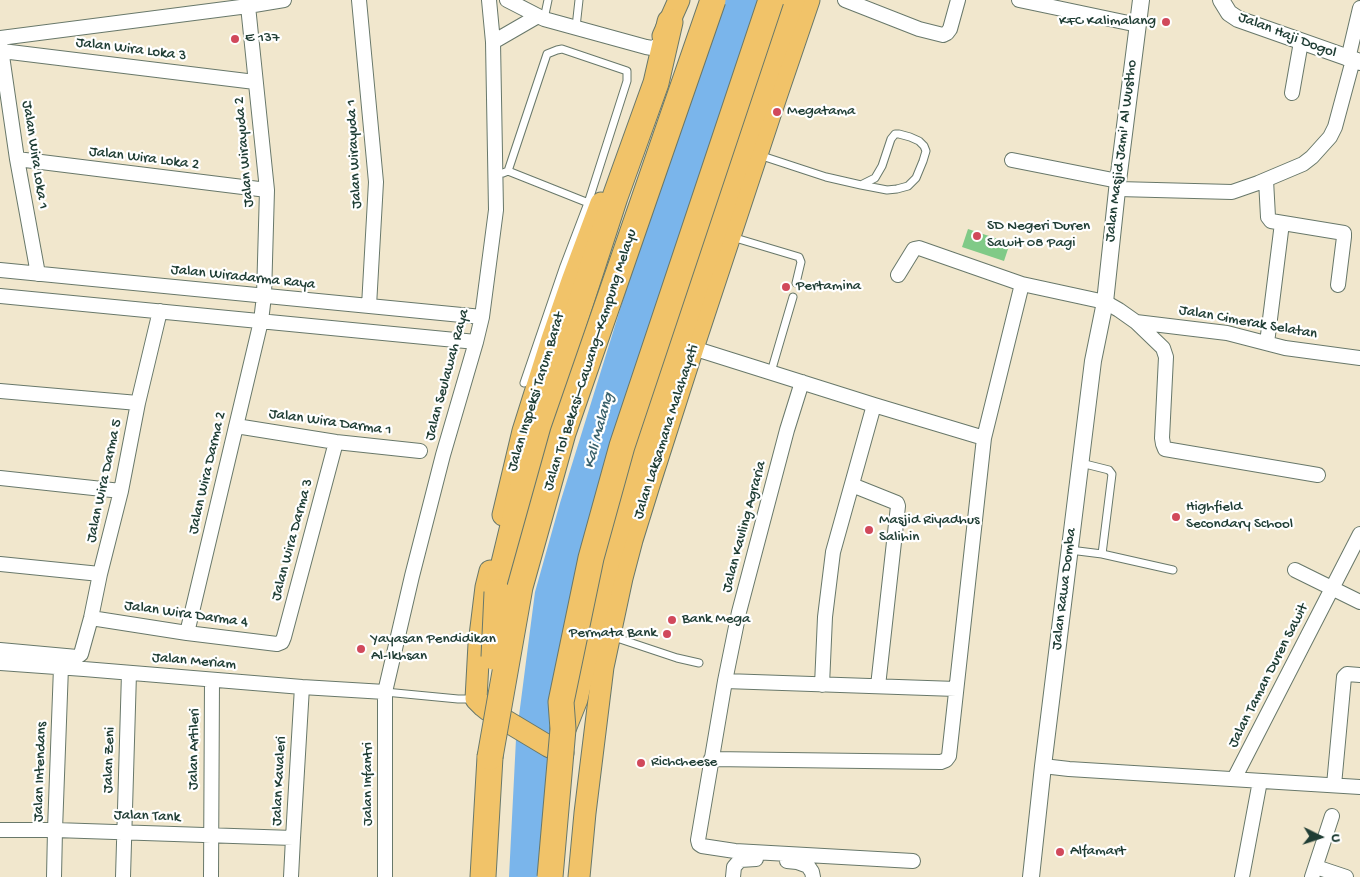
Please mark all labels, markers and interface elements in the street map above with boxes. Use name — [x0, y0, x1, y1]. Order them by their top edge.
street label: Jalan Haji Dogol — [1235, 9, 1339, 63]
place label: KFC Kalimalang — [1059, 13, 1156, 31]
marker: KFC Kalimalang — [1160, 16, 1172, 28]
place label: E 137 — [245, 30, 280, 48]
marker: E 137 — [229, 33, 241, 45]
street label: Jalan Wira Loka 3 — [75, 34, 187, 66]
street label: Jalan Masjid Jami' Al Wustho — [1102, 59, 1142, 243]
street label: Jalan Wirayuda 2 — [231, 96, 259, 208]
street label: Jalan Wira Loka 1 — [17, 99, 51, 211]
street label: Jalan Wirayuda 1 — [343, 99, 367, 209]
place label: Megatama — [787, 103, 855, 121]
marker: Megatama — [771, 106, 783, 118]
street label: Jalan Wira Loka 2 — [88, 143, 200, 175]
place label: SD Negeri Duren Sawit 08 Pagi — [987, 218, 1090, 253]
street label: Jalan Tol Bekasi–Cawang–Kampung Melayu — [540, 227, 642, 493]
marker: SD Negeri Duren Sawit 08 Pagi — [971, 230, 983, 242]
street label: Jalan Wiradarma Raya — [170, 261, 316, 295]
place label: Pertamina — [796, 278, 861, 296]
marker: Pertamina — [780, 281, 792, 293]
street label: Jalan Cimerak Selatan — [1177, 302, 1319, 344]
street label: Jalan Seulawah Raya — [422, 307, 474, 443]
street label: Jalan Inspeksi Tarum Barat — [504, 310, 570, 474]
street label: Jalan Laksamana Malahayati — [630, 342, 704, 522]
water label: Kali Malang — [581, 391, 619, 471]
street label: Jalan Wira Darma 1 — [267, 405, 393, 441]
street label: Jalan Wira Darma 2 — [185, 410, 231, 536]
street label: Jalan Wira Darma 5 — [83, 418, 127, 544]
street label: Jalan Kavling Agraria — [719, 459, 771, 595]
street label: Jalan Wira Darma 3 — [268, 477, 318, 603]
place label: Highfield Secondary School — [1186, 499, 1293, 534]
marker: Highfield Secondary School — [1170, 511, 1182, 523]
place label: Masjid Riyadhus Salihin — [879, 512, 979, 547]
marker: Masjid Riyadhus Salihin — [863, 524, 875, 536]
street label: Jalan Rawa Domba — [1049, 527, 1081, 651]
street label: Jalan Wira Darma 4 — [123, 597, 249, 633]
street label: Jalan Taman Duren Sawit — [1225, 601, 1313, 751]
place label: Bank Mega — [682, 611, 750, 629]
marker: Bank Mega — [666, 614, 678, 626]
place label: Permata Bank — [569, 625, 657, 643]
marker: Permata Bank — [661, 628, 673, 640]
place label: Yayasan Pendidikan Al-Ikhsan — [371, 631, 496, 666]
marker: Yayasan Pendidikan Al-Ikhsan — [355, 643, 367, 655]
street label: Jalan Meriam — [151, 649, 237, 675]
street label: Jalan Artileri — [185, 708, 205, 790]
street label: Jalan Intendans — [30, 722, 52, 822]
street label: Jalan Zeni — [100, 727, 120, 793]
street label: Jalan Kavaleri — [269, 736, 291, 826]
street label: Jalan Infantri — [360, 742, 378, 826]
place label: Richcheese — [651, 754, 717, 772]
marker: Richcheese — [635, 757, 647, 769]
street label: Jalan Tank — [113, 807, 181, 827]
north arrow — [1295, 812, 1345, 862]
text: U — [1327, 833, 1344, 843]
place label: Alfamart — [1070, 843, 1125, 861]
marker: Alfamart — [1054, 846, 1066, 858]

